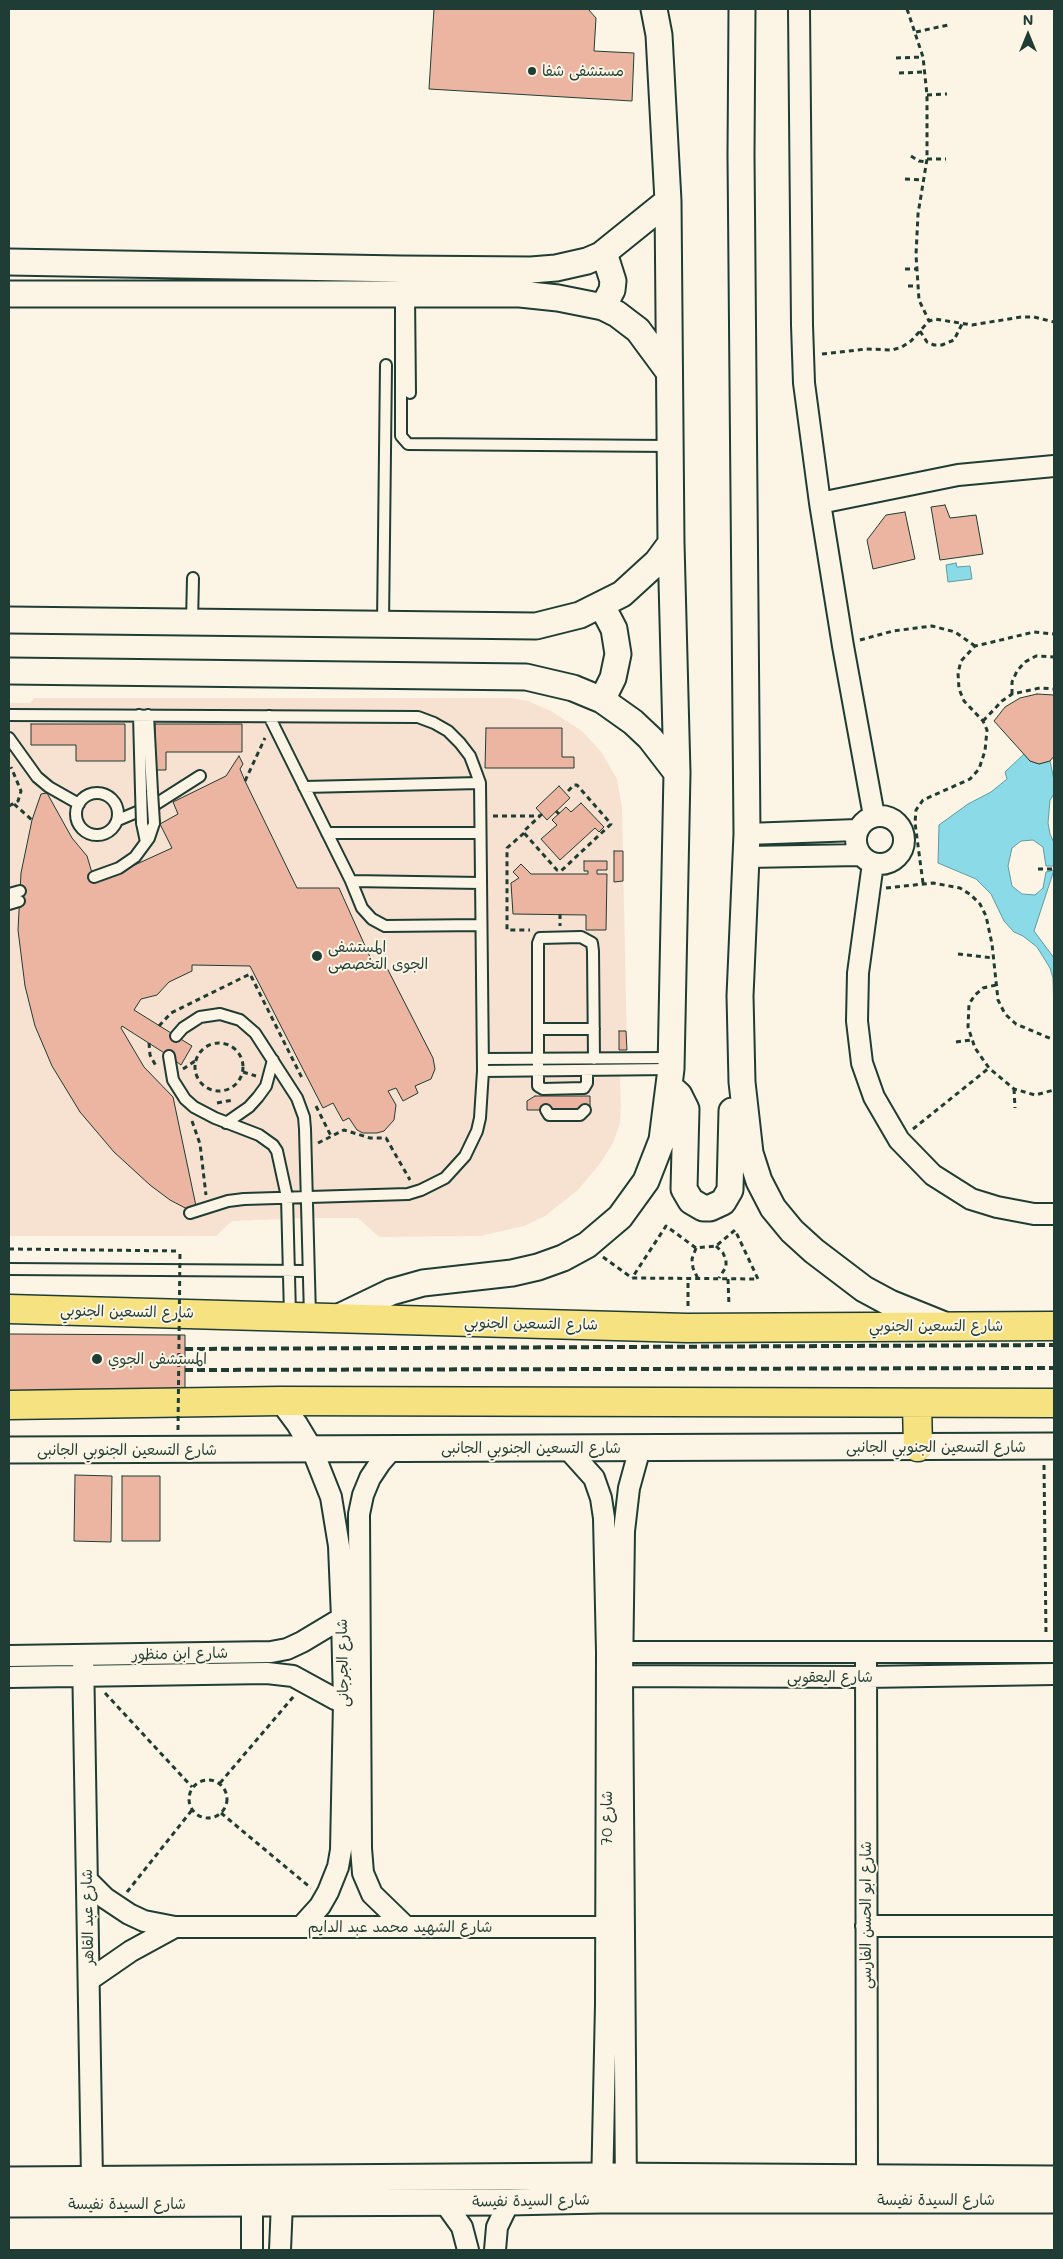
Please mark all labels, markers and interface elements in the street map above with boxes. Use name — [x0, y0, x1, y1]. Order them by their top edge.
north arrow — [1003, 10, 1053, 60]
text: N — [1023, 10, 1033, 29]
place label: مستشفى شفا — [542, 62, 624, 80]
marker: مستشفى شفا — [526, 65, 538, 77]
place label: المستشفى الجوى التخصصى — [328, 938, 428, 973]
marker: المستشفى الجوى التخصصى — [310, 949, 324, 963]
street label: شارع التسعين الجنوبي — [60, 1302, 194, 1322]
street label: شارع التسعين الجنوبي — [464, 1314, 598, 1334]
street label: شارع التسعين الجنوبي — [869, 1317, 1003, 1335]
place label: المستشفى الجوي — [108, 1350, 207, 1368]
marker: المستشفى الجوي — [90, 1352, 104, 1366]
street label: شارع التسعين الجنوبي الجانبى — [846, 1438, 1026, 1456]
street label: شارع التسعين الجنوبي الجانبى — [441, 1439, 621, 1457]
street label: شارع التسعين الجنوبي الجانبى — [37, 1441, 217, 1459]
street label: شارع الجرجانى — [333, 1619, 353, 1707]
street label: شارع ابن منظور — [132, 1644, 228, 1664]
street label: شارع اليعقوبى — [787, 1668, 873, 1686]
street label: شارع 70 — [598, 1791, 616, 1845]
street label: شارع ابو الحسن الفارسى — [857, 1841, 875, 1989]
street label: شارع عبد القاهر — [78, 1869, 98, 1965]
street label: شارع الشهيد محمد عبد الدايم — [308, 1918, 492, 1936]
street label: شارع السيدة نفيسة — [472, 2191, 590, 2211]
street label: شارع السيدة نفيسة — [877, 2191, 995, 2209]
street label: شارع السيدة نفيسة — [68, 2195, 186, 2213]

